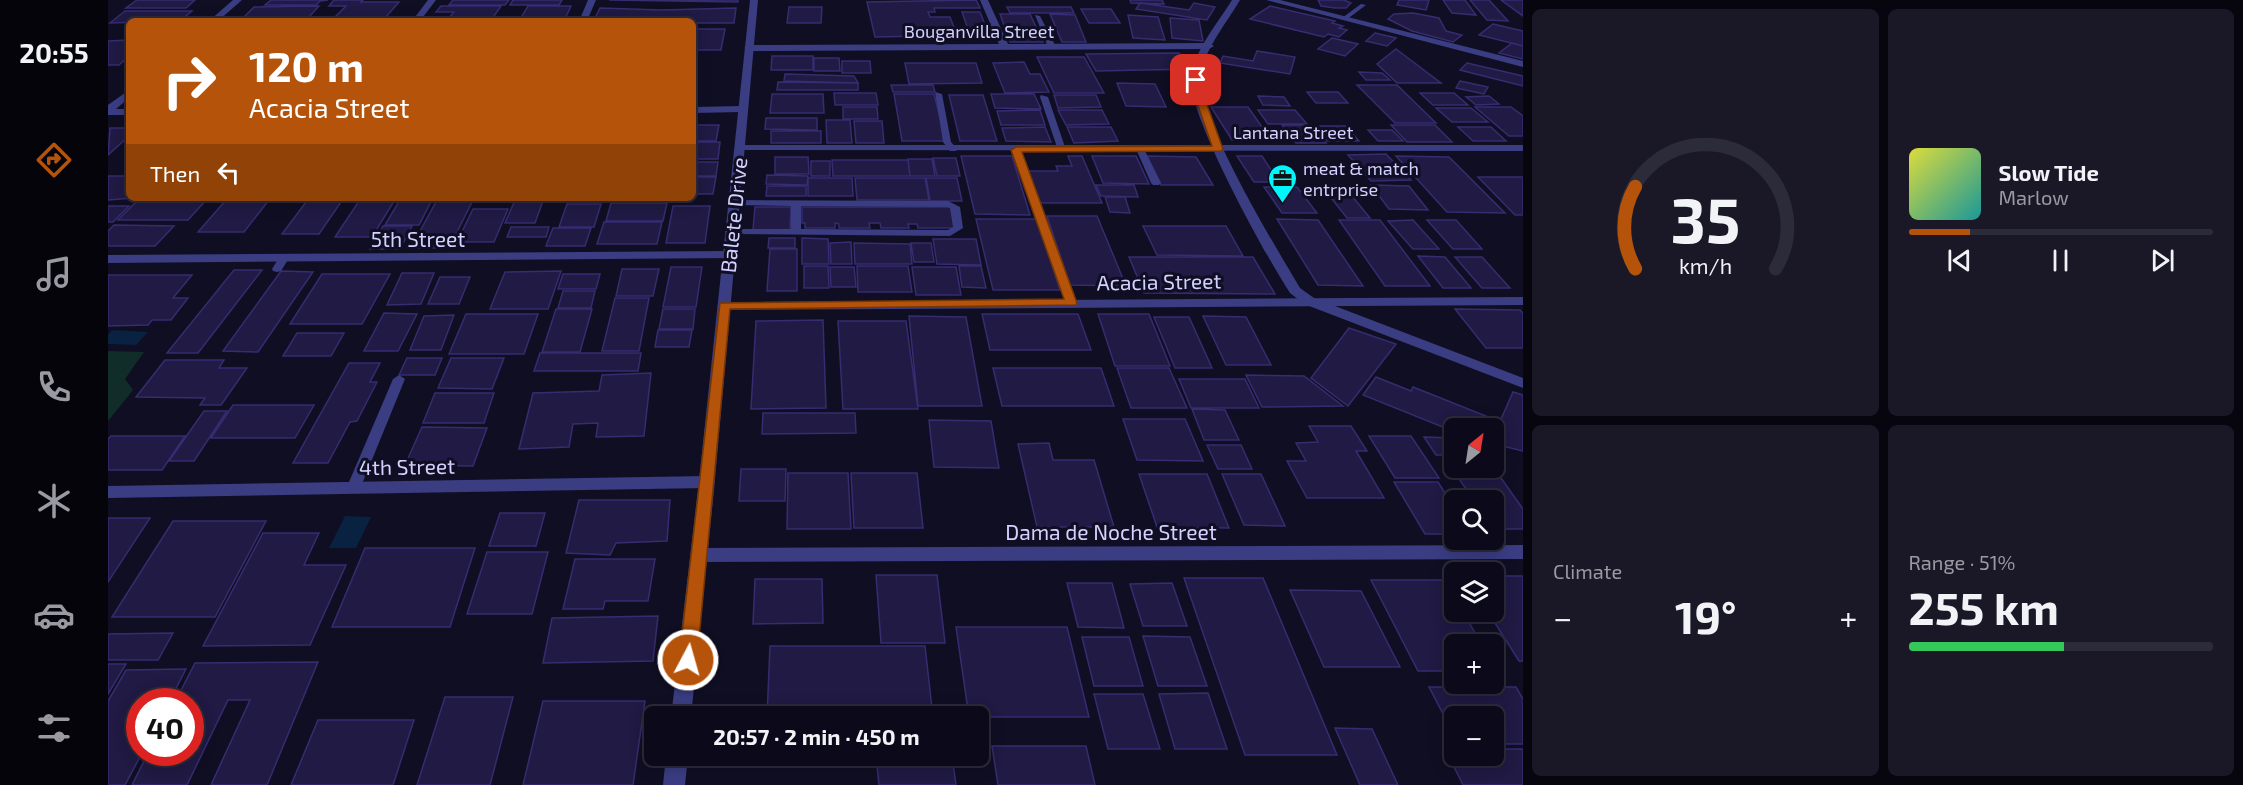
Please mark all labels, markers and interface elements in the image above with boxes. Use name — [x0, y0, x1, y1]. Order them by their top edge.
street label: Bouganvilla Street — [904, 20, 1054, 42]
text: 20:55 — [19, 36, 89, 68]
text: 120 m — [249, 40, 364, 90]
icon: right — [150, 42, 228, 120]
pin — [1170, 54, 1221, 105]
icon: arrive — [1179, 63, 1212, 96]
text: Acacia Street — [249, 91, 410, 123]
street label: Lantana Street — [1233, 121, 1353, 143]
icon: directions — [33, 139, 75, 181]
icon: left — [212, 156, 245, 189]
street label: Balete Drive — [715, 156, 751, 274]
place label: meat & match entrprise — [1303, 157, 1419, 200]
text: Slow Tide — [1999, 159, 2099, 185]
text: Then — [150, 160, 200, 186]
office icon: meat & match entrprise — [1266, 162, 1298, 204]
text: 35 — [1670, 182, 1740, 257]
text: Marlow — [1999, 185, 2069, 209]
street label: 5th Street — [371, 226, 465, 251]
icon: previous — [1943, 244, 1976, 277]
icon: pause — [2044, 244, 2077, 277]
icon: next — [2146, 244, 2179, 277]
icon: music — [33, 253, 75, 295]
text: km/h — [1679, 254, 1732, 279]
street label: Acacia Street — [1096, 267, 1222, 295]
icon: phone — [33, 366, 75, 408]
north arrow — [1444, 418, 1504, 478]
map controls — [1444, 418, 1504, 766]
street label: 4th Street — [359, 453, 455, 479]
icon: climate — [33, 480, 75, 522]
button: search — [1444, 490, 1504, 550]
street label: Dama de Noche Street — [1005, 519, 1217, 544]
text: Range · 51% — [1909, 550, 2015, 574]
text: Climate — [1553, 559, 1622, 583]
button: layers — [1444, 562, 1504, 622]
text: 255 km — [1909, 580, 2059, 634]
text: 19° — [1675, 589, 1737, 643]
icon: car — [33, 594, 75, 636]
text: − — [1553, 597, 1572, 637]
text: + — [1839, 597, 1857, 637]
position arrow — [656, 628, 720, 692]
button: + — [1444, 634, 1504, 694]
speed limit sign: 40 — [126, 688, 204, 766]
button: − — [1444, 706, 1504, 766]
icon: filters — [33, 707, 75, 749]
text: 20:57 · 2 min · 450 m — [713, 723, 920, 749]

